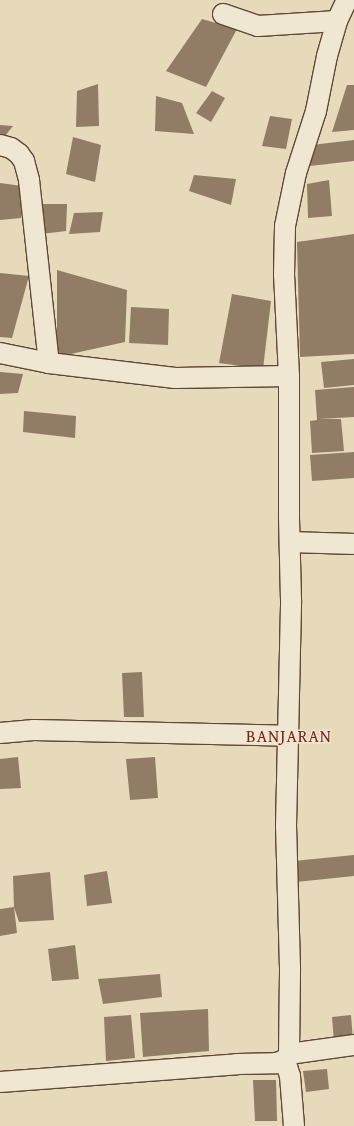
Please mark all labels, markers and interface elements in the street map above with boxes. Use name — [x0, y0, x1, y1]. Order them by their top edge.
district label: BANJARAN — [246, 726, 332, 746]

